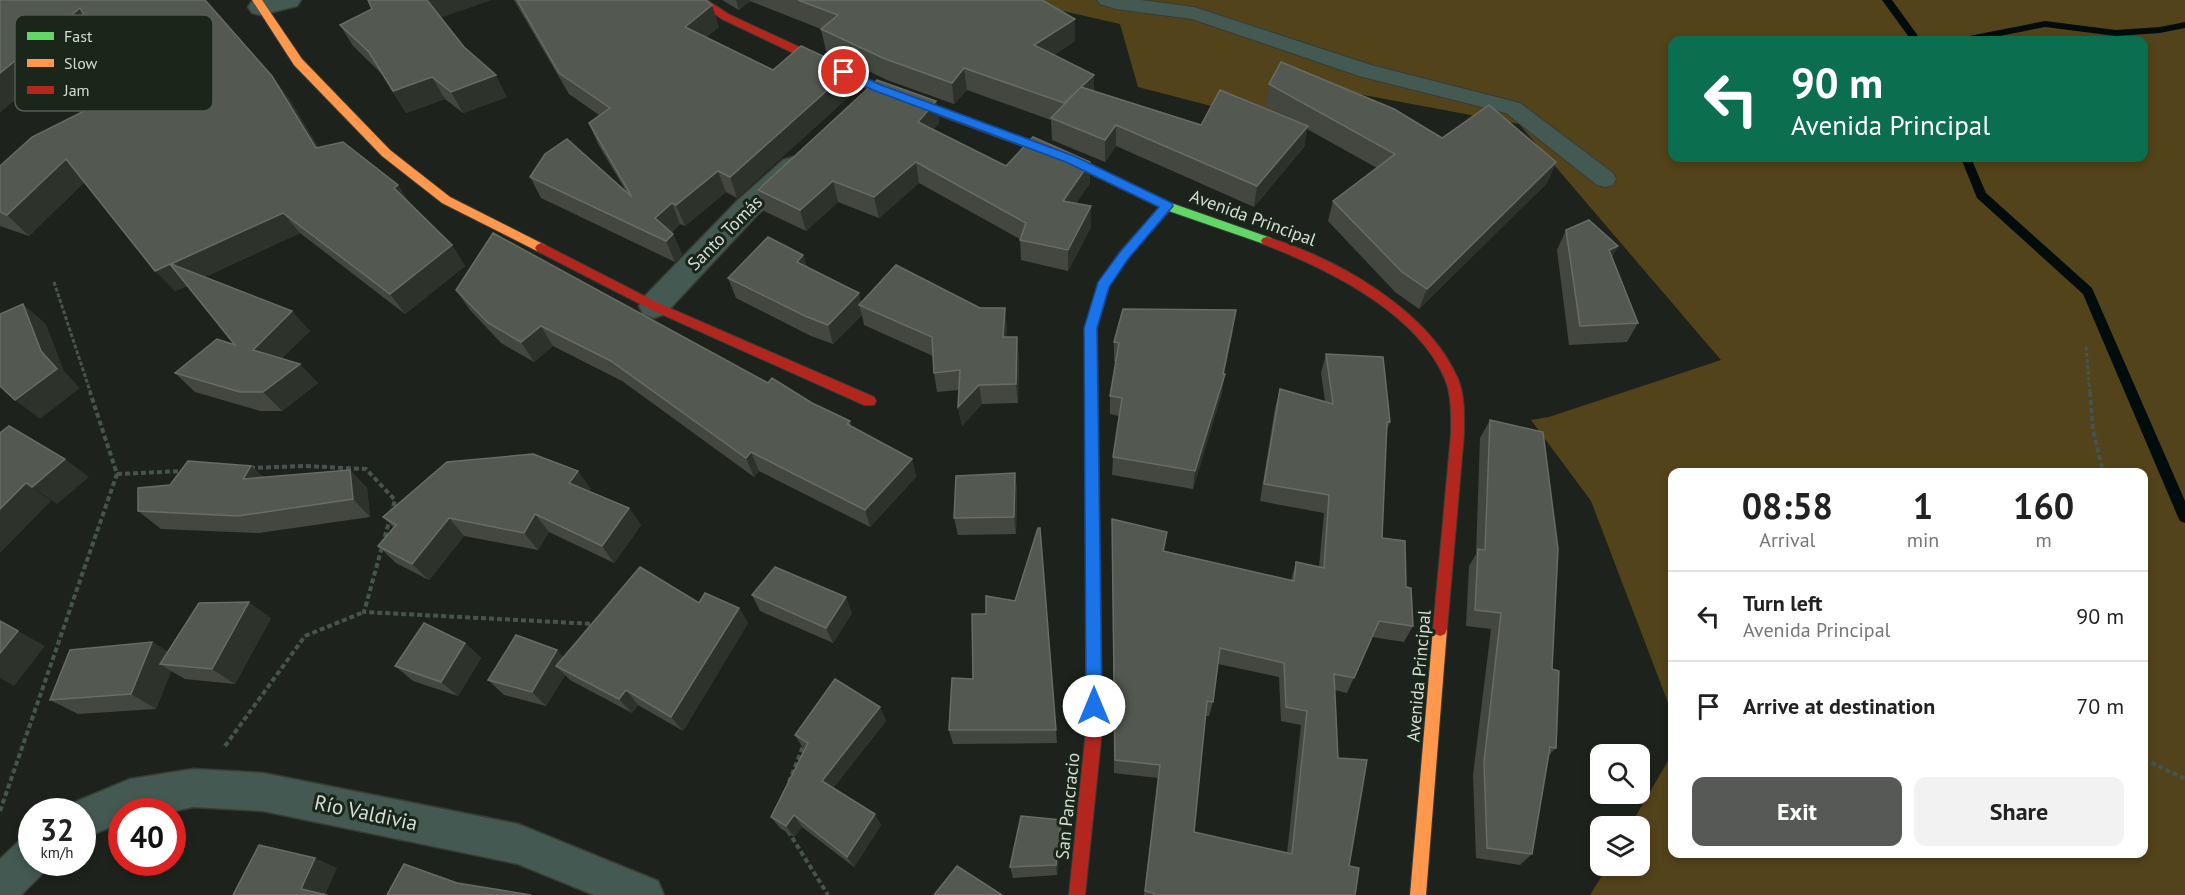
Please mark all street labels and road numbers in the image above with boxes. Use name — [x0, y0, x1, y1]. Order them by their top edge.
street label: Avenida Principal — [1187, 184, 1320, 251]
street label: Santo Tomás — [682, 190, 767, 275]
street label: Avenida Principal — [1401, 608, 1436, 743]
street label: San Pancracio — [1050, 751, 1085, 860]
street label: Río Valdivia — [312, 788, 420, 837]

